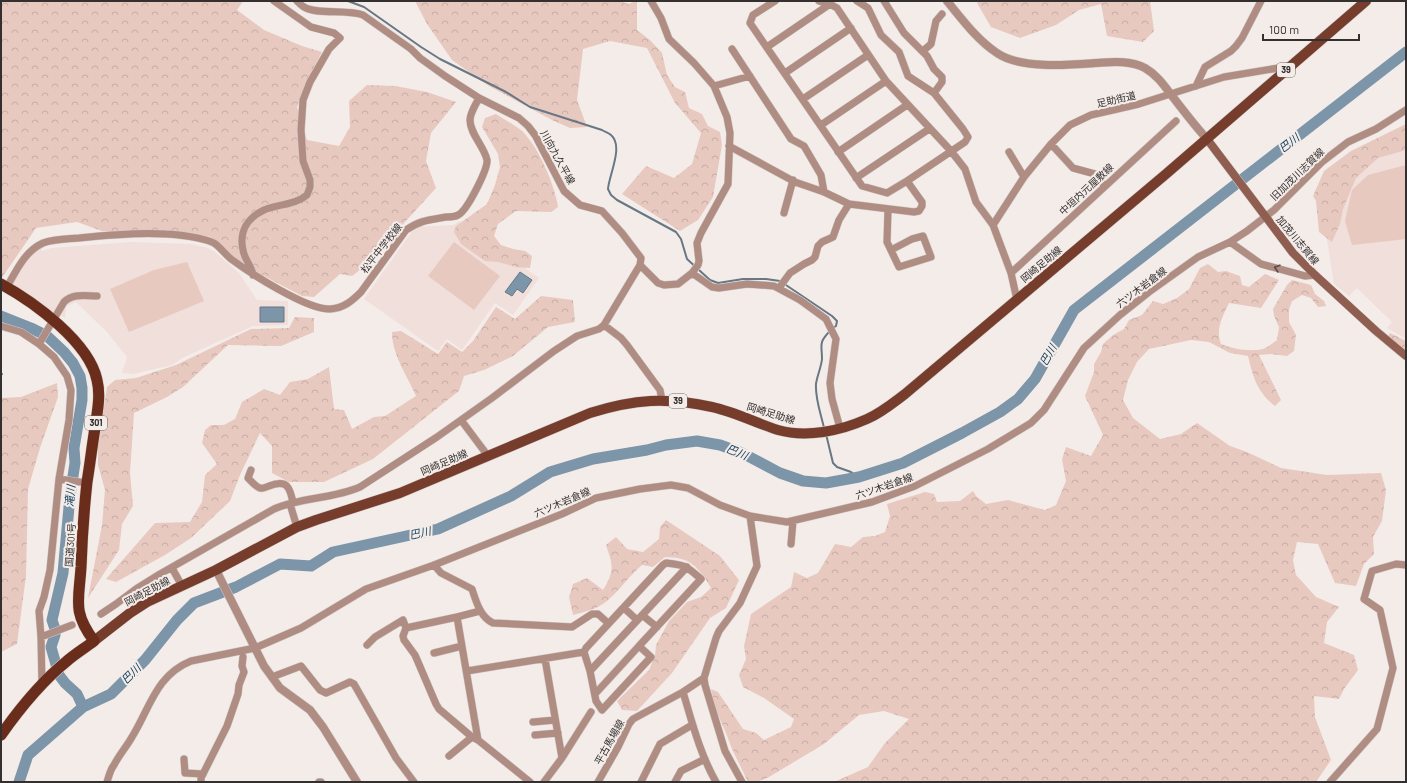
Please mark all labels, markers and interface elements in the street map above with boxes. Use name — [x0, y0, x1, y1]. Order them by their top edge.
scale bar — [1263, 16, 1359, 42]
text: 100 m — [1269, 22, 1299, 36]
road number: 39 — [1277, 63, 1295, 77]
street label: 足助街道 — [1095, 89, 1137, 109]
street label: 川向九久平線 — [538, 128, 578, 186]
water label: 巴川 — [1276, 130, 1302, 155]
street label: 旧加茂川志賀線 — [1268, 145, 1326, 203]
street label: 中垣内元屋敷線 — [1056, 161, 1116, 217]
street label: 加茂川志賀線 — [1274, 213, 1322, 267]
street label: 松平中学校線 — [358, 221, 404, 275]
street label: 岡崎足助線 — [1018, 243, 1064, 285]
street label: 六ツ木岩倉線 — [1113, 264, 1169, 310]
one-way arrow — [1274, 264, 1281, 273]
water label: 巴川 — [1036, 341, 1059, 368]
road number: 39 — [669, 394, 687, 408]
street label: 岡崎足助線 — [745, 400, 797, 426]
road number: 301 — [85, 416, 107, 430]
water label: 巴川 — [725, 441, 751, 462]
street label: 岡崎足助線 — [419, 447, 469, 477]
street label: 六ツ木岩倉線 — [854, 471, 914, 501]
water label: 滝川 — [62, 483, 77, 507]
street label: 六ツ木岩倉線 — [532, 485, 592, 519]
street label: 国道301号 — [62, 523, 78, 567]
water label: 巴川 — [408, 524, 433, 541]
street label: 岡崎足助線 — [122, 574, 172, 608]
water label: 巴川 — [118, 661, 144, 686]
street label: 平古馬場線 — [592, 717, 626, 767]

